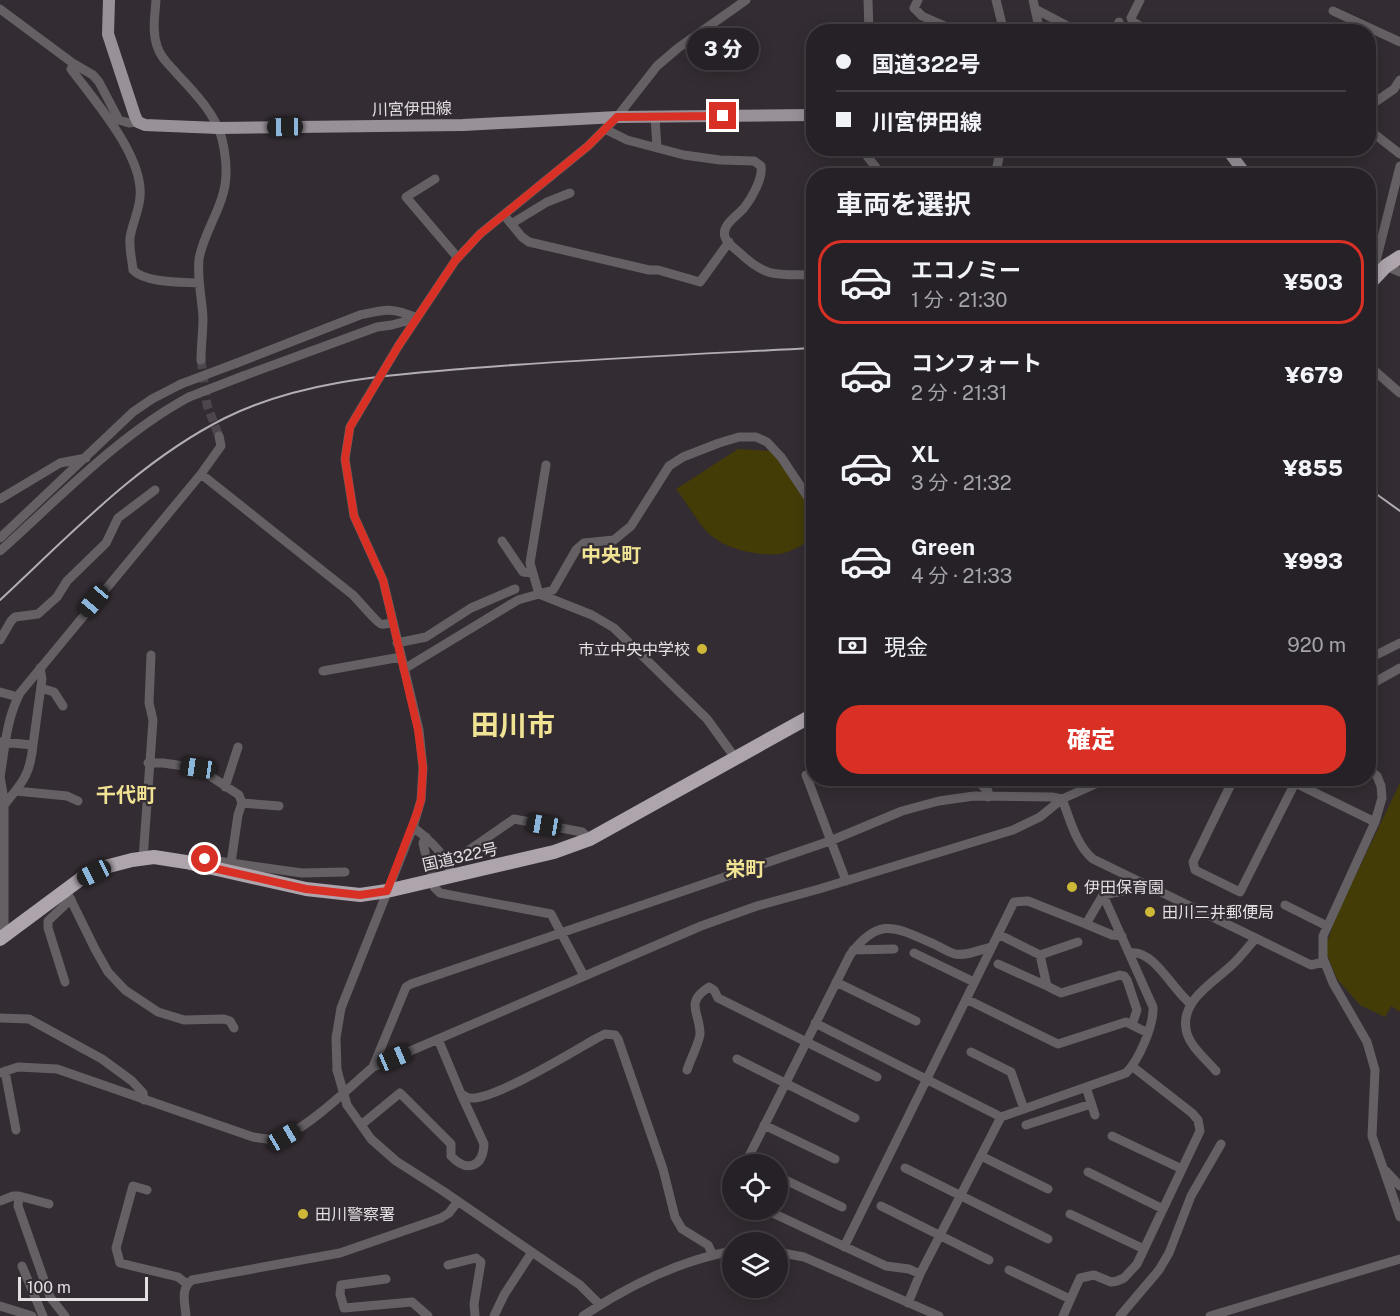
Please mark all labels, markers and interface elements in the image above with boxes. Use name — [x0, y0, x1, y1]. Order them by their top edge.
callout: 3 分 — [687, 29, 759, 71]
text: 3 分 — [704, 37, 742, 61]
text: 国道322号 — [872, 51, 981, 77]
street label: 川宮伊田線 — [372, 99, 452, 119]
route end — [709, 102, 736, 129]
text: 川宮伊田線 — [872, 109, 982, 135]
car — [267, 118, 303, 136]
text: 車両を選択 — [836, 188, 971, 220]
icon: car — [839, 255, 893, 309]
text: エコノミー — [911, 257, 1021, 283]
text: ¥503 — [1283, 269, 1343, 295]
text: 1 分 · 21:30 — [911, 288, 1007, 312]
icon: car — [839, 348, 893, 402]
text: コンフォート — [911, 350, 1042, 376]
text: ¥679 — [1285, 362, 1343, 388]
text: 2 分 · 21:31 — [911, 381, 1007, 405]
icon: car — [839, 441, 893, 495]
text: XL — [911, 441, 939, 467]
text: ¥855 — [1283, 455, 1343, 481]
text: 3 分 · 21:32 — [911, 471, 1012, 495]
icon: car — [839, 534, 893, 588]
text: Green — [911, 534, 975, 560]
district label: 中央町 — [581, 543, 641, 567]
text: ¥993 — [1283, 548, 1343, 574]
text: 4 分 · 21:33 — [911, 564, 1012, 588]
car — [76, 581, 112, 621]
icon: cash — [836, 629, 869, 662]
text: 920 m — [1287, 633, 1346, 657]
text: 現金 — [884, 634, 928, 660]
place label: 市立中央中学校 — [578, 640, 690, 659]
marker: 市立中央中学校 — [695, 642, 709, 656]
button: 確定 — [836, 705, 1346, 774]
district label: 田川市 — [471, 708, 555, 741]
car — [179, 757, 217, 779]
district label: 千代町 — [96, 783, 156, 807]
car — [525, 813, 563, 837]
street label: 国道322号 — [420, 839, 500, 875]
route start — [191, 845, 218, 872]
car — [74, 857, 114, 889]
district label: 栄町 — [725, 857, 765, 881]
place label: 伊田保育園 — [1084, 878, 1164, 897]
marker: 伊田保育園 — [1065, 880, 1079, 894]
place label: 田川三井郵便局 — [1162, 903, 1274, 922]
marker: 田川三井郵便局 — [1143, 905, 1157, 919]
car — [374, 1043, 414, 1073]
car — [264, 1120, 304, 1154]
map controls — [722, 1154, 788, 1298]
button: locate — [722, 1154, 788, 1220]
place label: 田川警察署 — [315, 1205, 395, 1224]
marker: 田川警察署 — [296, 1207, 310, 1221]
button: layers — [722, 1232, 788, 1298]
scale bar — [18, 1274, 148, 1302]
text: 100 m — [27, 1278, 71, 1297]

